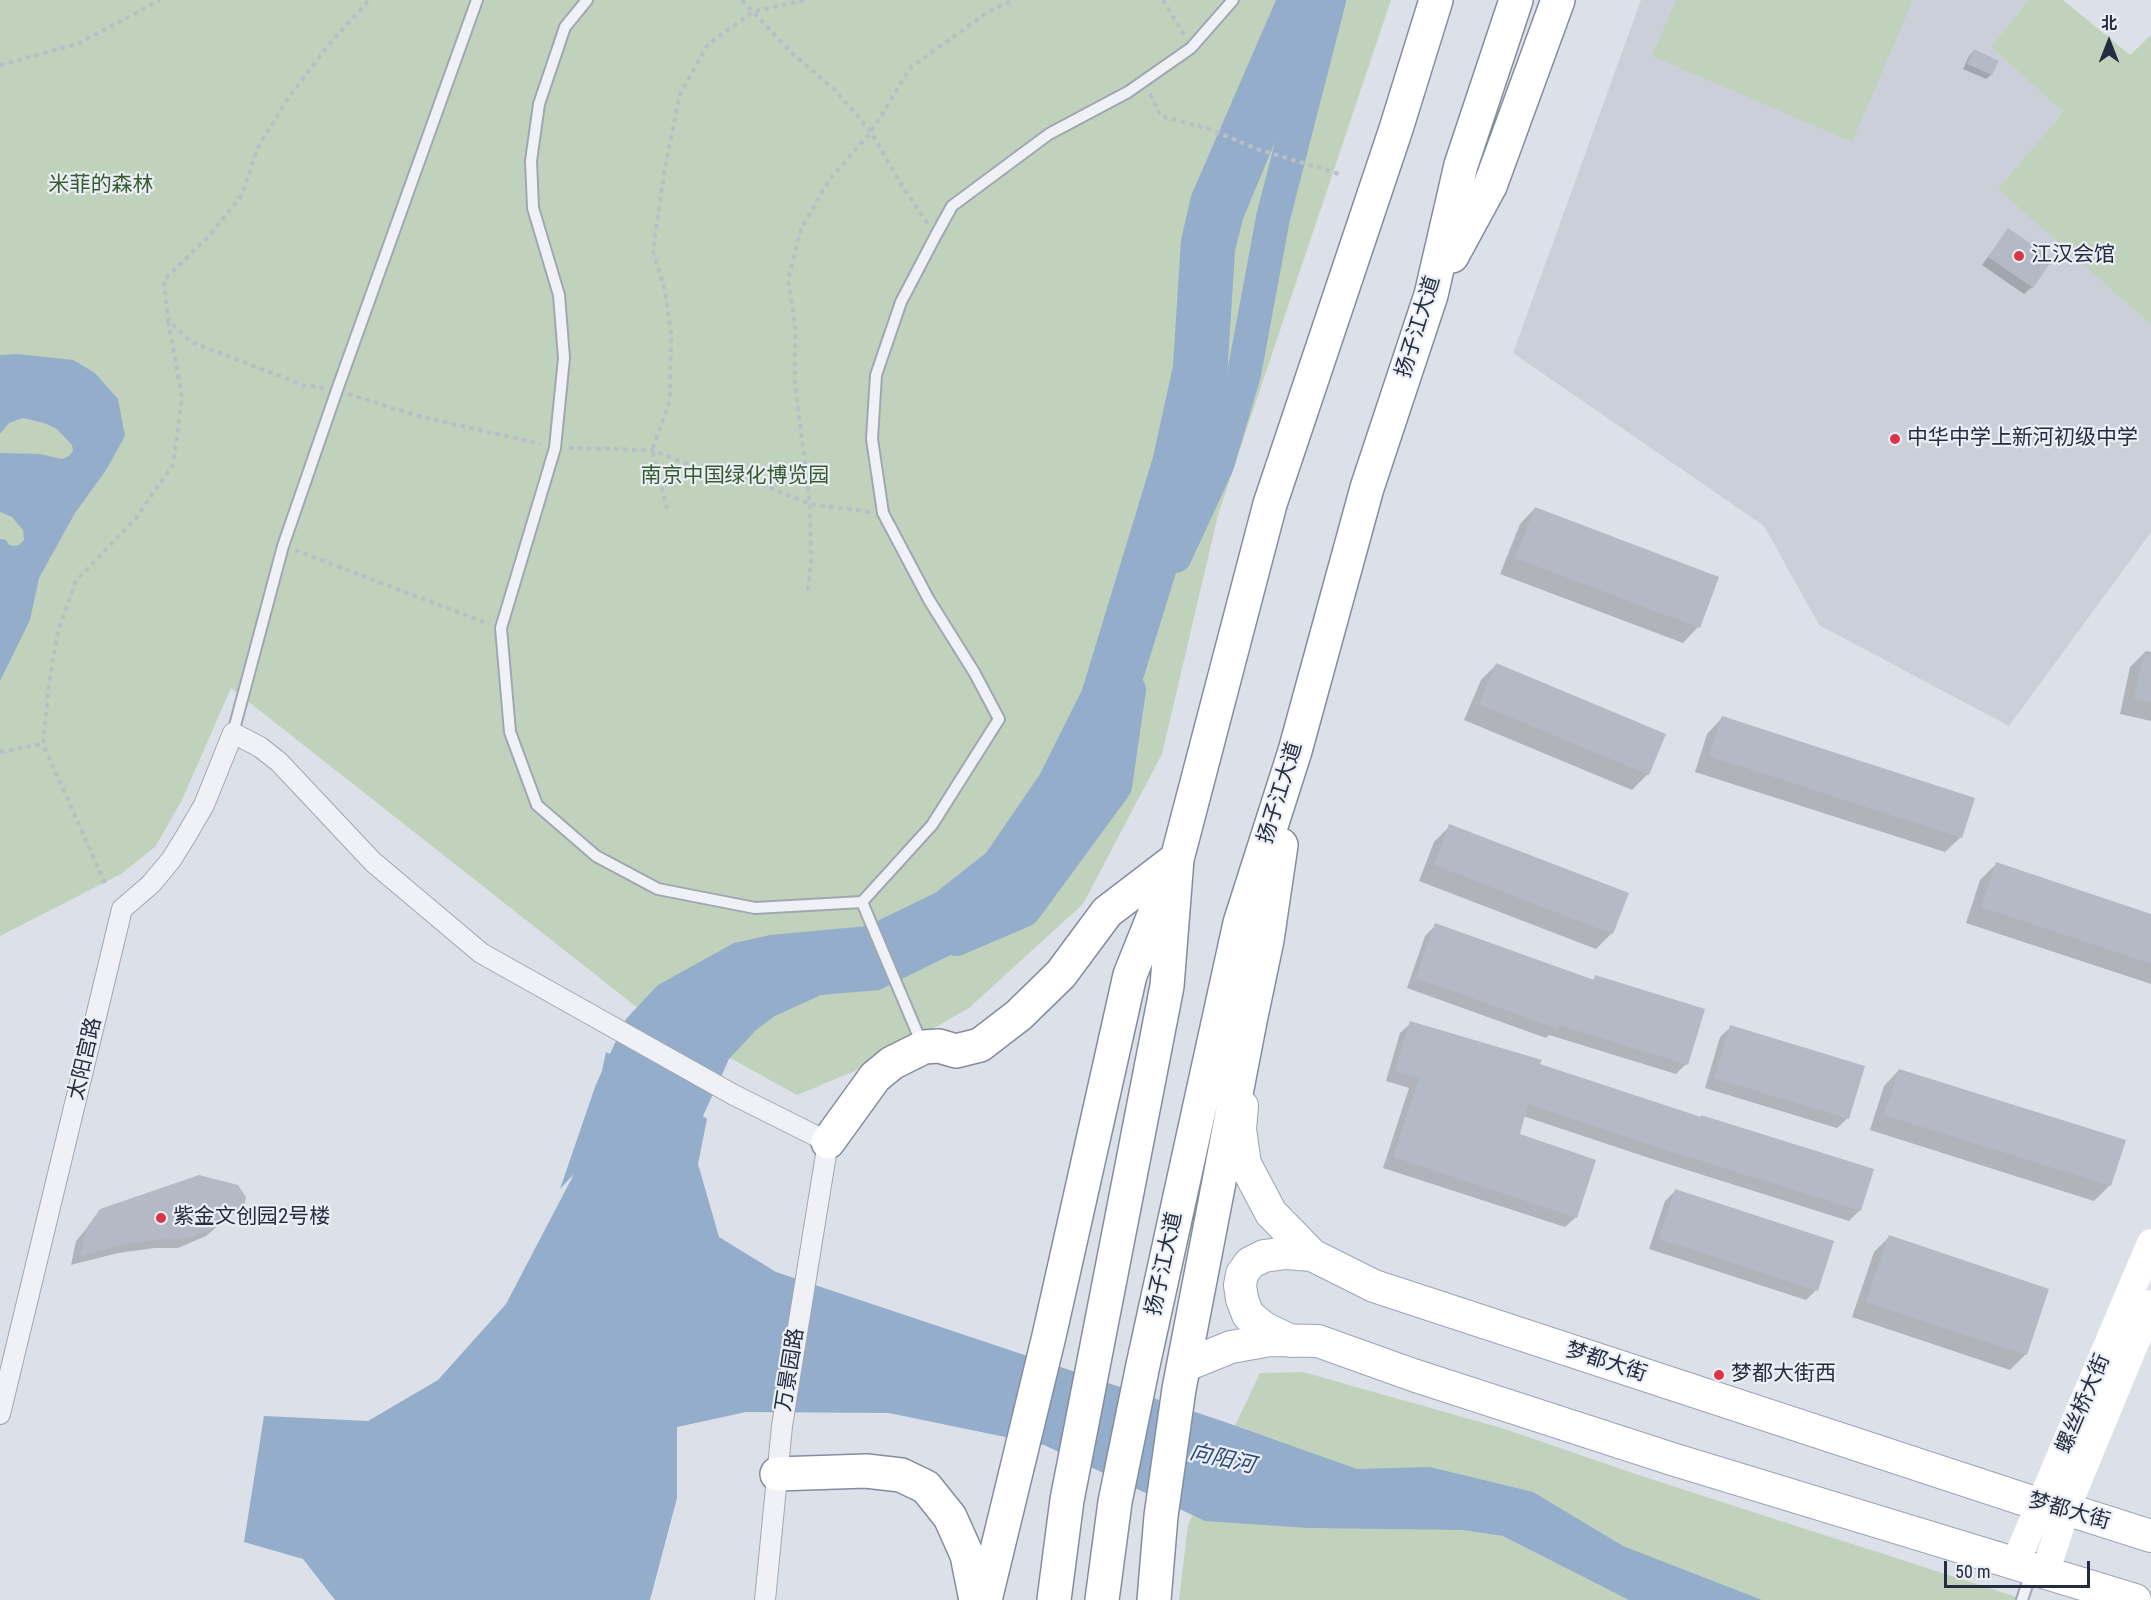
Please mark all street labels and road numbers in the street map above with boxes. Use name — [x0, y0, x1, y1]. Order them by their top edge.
street label: 扬子江大道 — [1392, 273, 1446, 381]
street label: 扬子江大道 — [1254, 739, 1308, 847]
street label: 太阳宫路 — [64, 1015, 108, 1103]
street label: 扬子江大道 — [1142, 1210, 1188, 1318]
street label: 万景园路 — [772, 1327, 810, 1413]
street label: 梦都大街 — [1562, 1338, 1650, 1388]
street label: 螺丝桥大街 — [2052, 1351, 2116, 1457]
street label: 梦都大街 — [2025, 1488, 2113, 1536]

